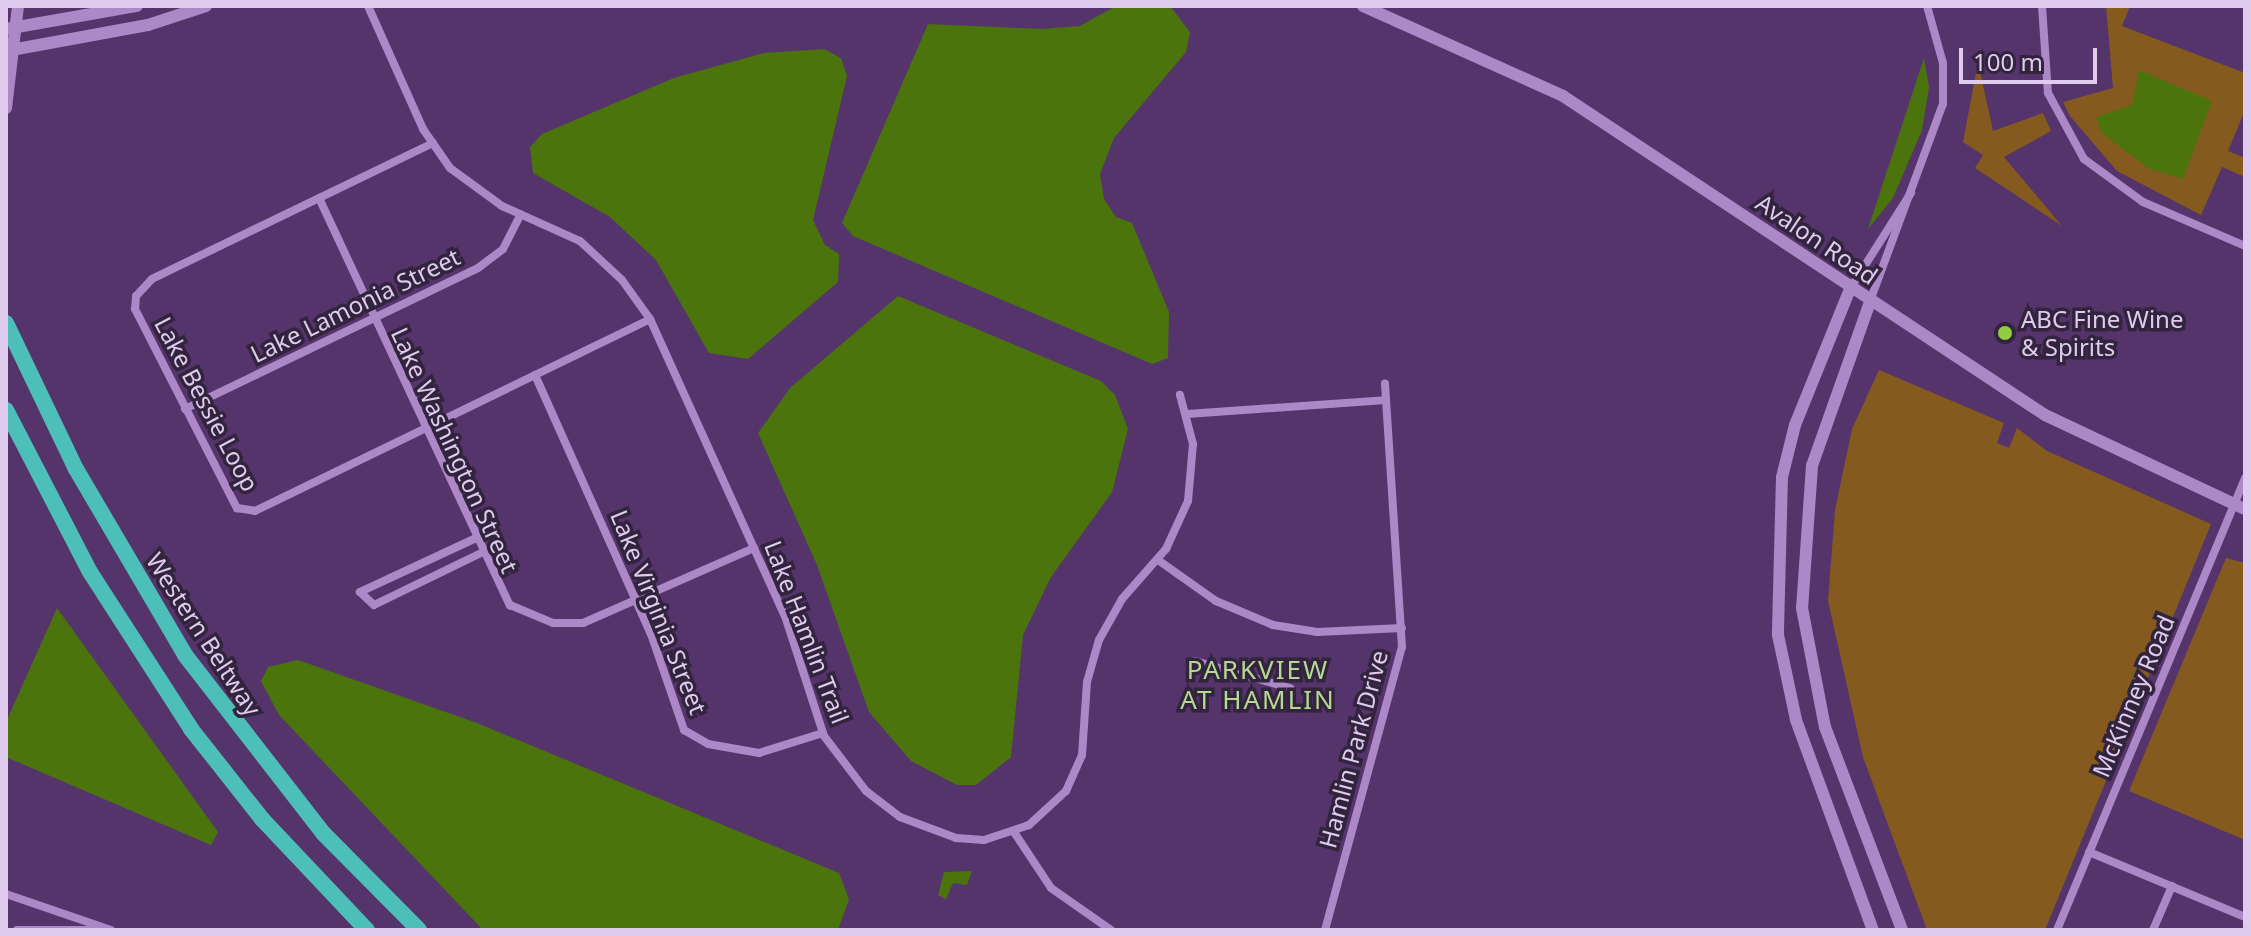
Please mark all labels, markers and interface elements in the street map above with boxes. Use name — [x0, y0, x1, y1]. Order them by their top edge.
scale bar — [1963, 32, 2101, 82]
text: 100 m — [1973, 45, 2043, 78]
street label: Avalon Road — [1751, 188, 1883, 290]
street label: Lake Lamonia Street — [246, 242, 464, 368]
place label: ABC Fine Wine & Spirits — [2021, 305, 2183, 361]
street label: Lake Bessie Loop — [149, 312, 265, 496]
street label: Lake Washington Street — [385, 323, 525, 577]
marker: ABC Fine Wine & Spirits — [1996, 324, 2014, 342]
street label: Lake Virginia Street — [605, 506, 713, 718]
street label: Lake Hamlin Trail — [759, 537, 855, 727]
street label: Western Beltway — [141, 547, 267, 721]
street label: McKinney Road — [2086, 611, 2180, 781]
street label: Hamlin Park Drive — [1313, 647, 1393, 851]
district label: PARKVIEW AT HAMLIN — [1180, 654, 1336, 716]

